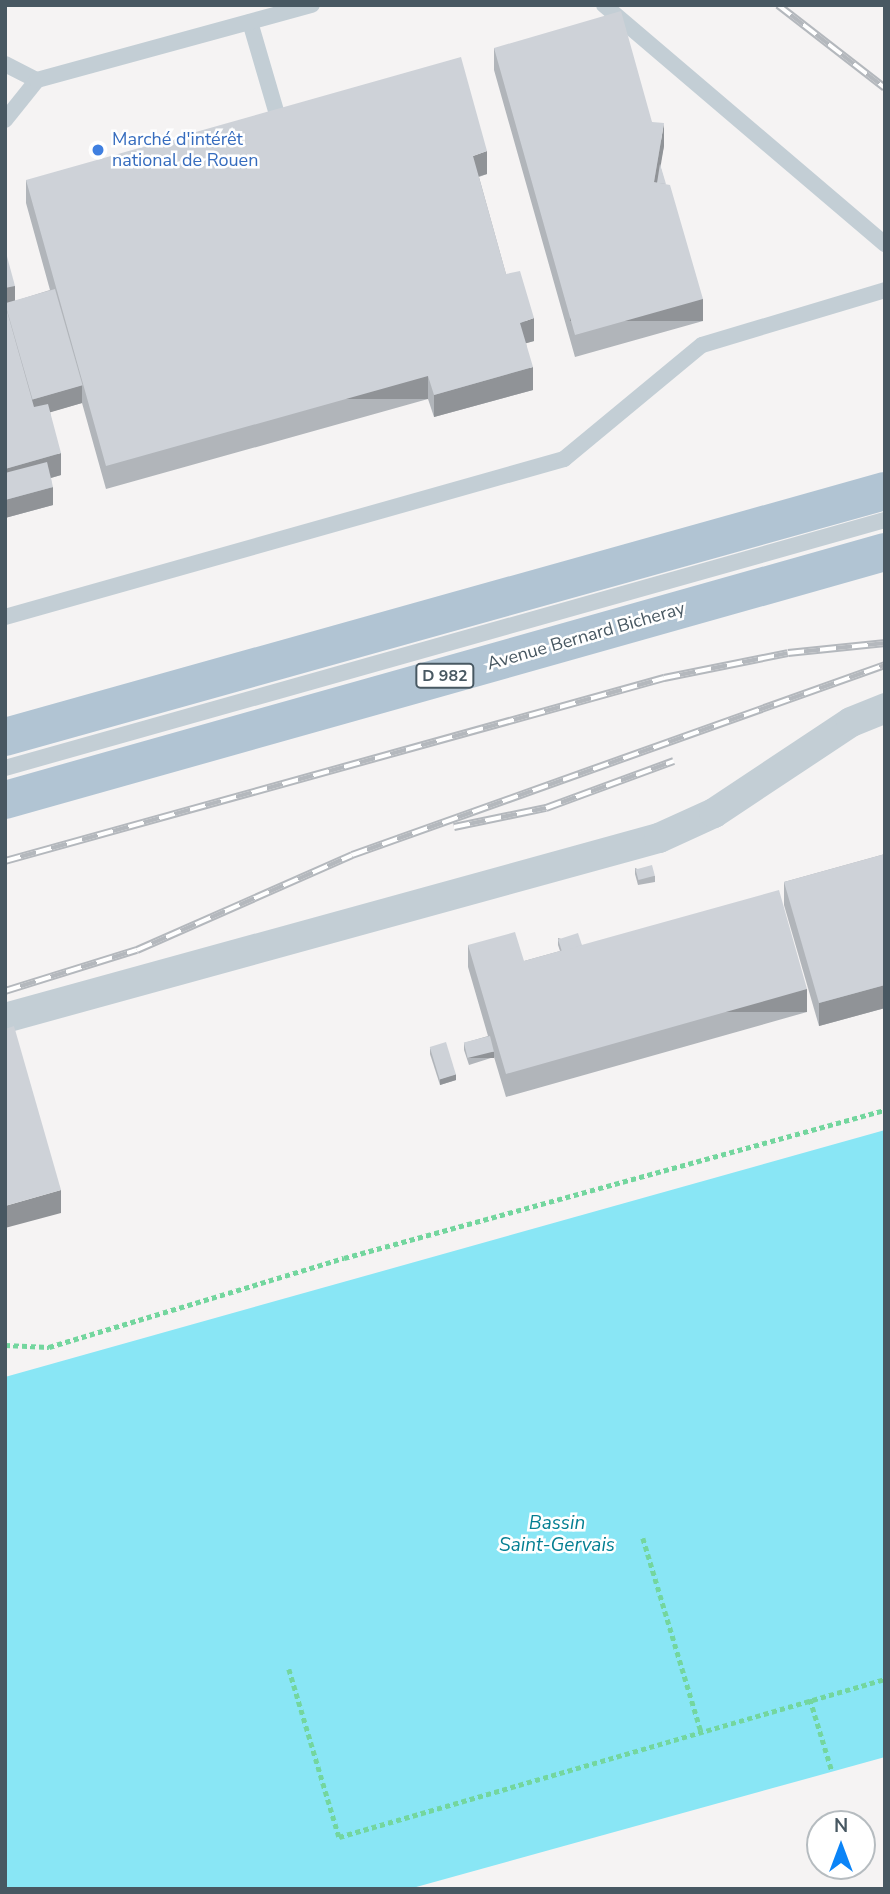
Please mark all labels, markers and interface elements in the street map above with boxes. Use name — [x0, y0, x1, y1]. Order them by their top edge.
place label: Marché d'intérêt national de Rouen — [112, 129, 258, 172]
marker: Marché d'intérêt national de Rouen — [90, 142, 106, 158]
street label: Avenue Bernard Bicheray — [485, 597, 687, 675]
road number: D 982 — [415, 664, 475, 688]
water label: Bassin Saint-Gervais — [499, 1513, 615, 1557]
north arrow — [806, 1810, 876, 1880]
text: N — [834, 1813, 848, 1839]

